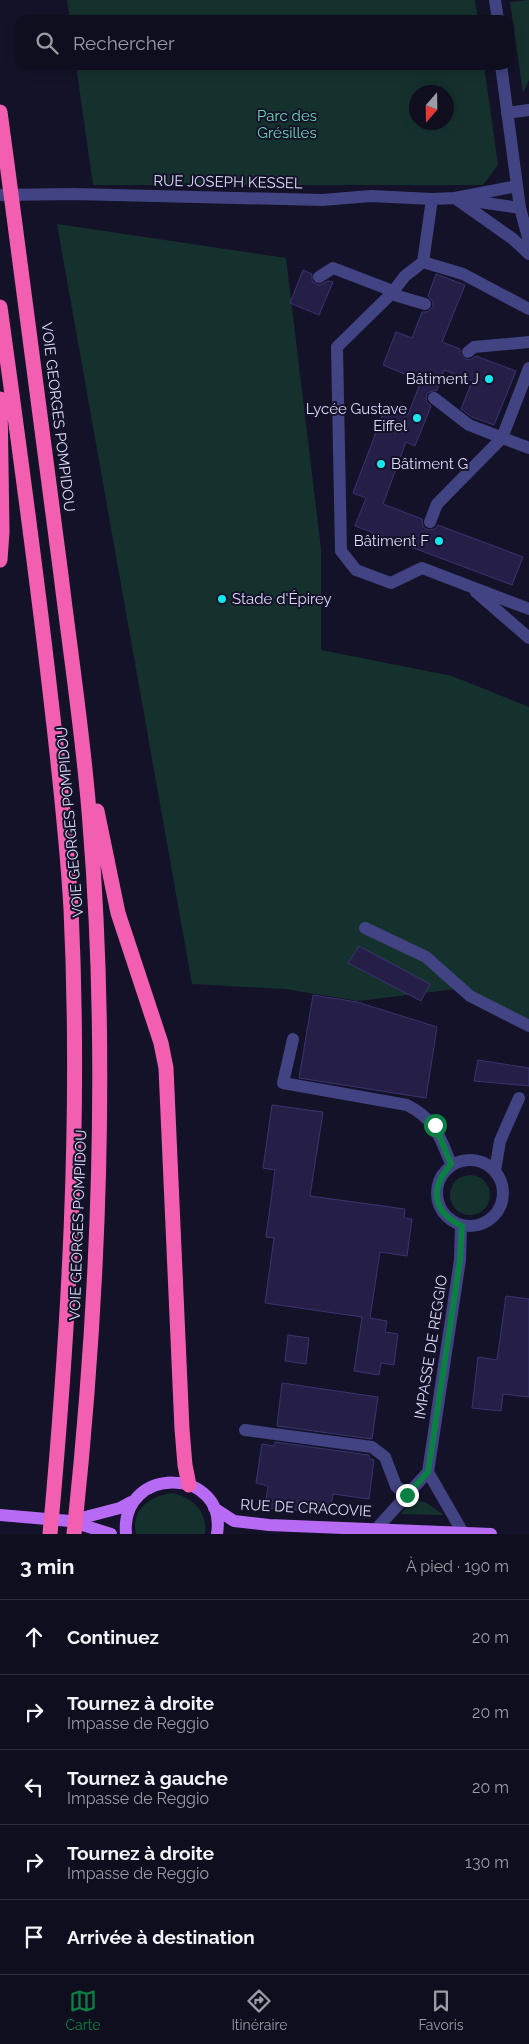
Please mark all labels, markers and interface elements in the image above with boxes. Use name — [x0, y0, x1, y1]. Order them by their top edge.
search box — [15, 15, 514, 70]
icon: search — [33, 29, 61, 57]
text: Rechercher — [73, 32, 175, 54]
north arrow — [409, 85, 454, 130]
park label: Parc des Grésilles — [257, 107, 317, 142]
street label: RUE JOSEPH KESSEL — [153, 172, 303, 192]
street label: VOIE GEORGES POMPIDOU — [37, 321, 79, 513]
place label: Bâtiment J — [406, 370, 479, 388]
marker: Bâtiment J — [483, 373, 495, 385]
place label: Lycée Gustave Eiffel — [306, 400, 408, 435]
marker: Lycée Gustave Eiffel — [411, 412, 423, 424]
place label: Bâtiment G — [391, 455, 468, 473]
marker: Bâtiment G — [375, 458, 387, 470]
place label: Bâtiment F — [354, 532, 429, 550]
marker: Bâtiment F — [433, 535, 445, 547]
place label: Stade d'Épirey — [232, 590, 332, 608]
marker: Stade d'Épirey — [216, 593, 228, 605]
street label: VOIE GEORGES POMPIDOU — [53, 726, 87, 918]
route start — [424, 1114, 447, 1137]
street label: VOIE GEORGES POMPIDOU — [66, 1129, 90, 1321]
street label: IMPASSE DE REGGIO — [411, 1274, 451, 1420]
route end — [396, 1484, 419, 1507]
street label: RUE DE CRACOVIE — [240, 1496, 372, 1520]
text: 3 min — [20, 1554, 74, 1579]
text: À pied · 190 m — [406, 1557, 509, 1576]
icon: ahead — [20, 1623, 48, 1651]
text: Continuez — [67, 1626, 159, 1648]
text: 20 m — [472, 1628, 509, 1647]
text: Tournez à droite — [67, 1692, 214, 1714]
icon: right — [20, 1698, 48, 1726]
text: 20 m — [472, 1703, 509, 1722]
text: Impasse de Reggio — [67, 1714, 209, 1733]
text: Tournez à gauche — [67, 1767, 228, 1789]
icon: left — [20, 1773, 48, 1801]
text: 20 m — [472, 1778, 509, 1797]
text: Impasse de Reggio — [67, 1789, 209, 1808]
text: Tournez à droite — [67, 1842, 214, 1864]
icon: right — [20, 1848, 48, 1876]
text: 130 m — [465, 1853, 509, 1872]
text: Impasse de Reggio — [67, 1864, 209, 1883]
icon: arrive — [20, 1923, 48, 1951]
text: Arrivée à destination — [67, 1926, 255, 1948]
tab: Carte — [66, 1987, 100, 2033]
tab: Itinéraire — [231, 1987, 287, 2033]
tab: Favoris — [418, 1987, 463, 2033]

